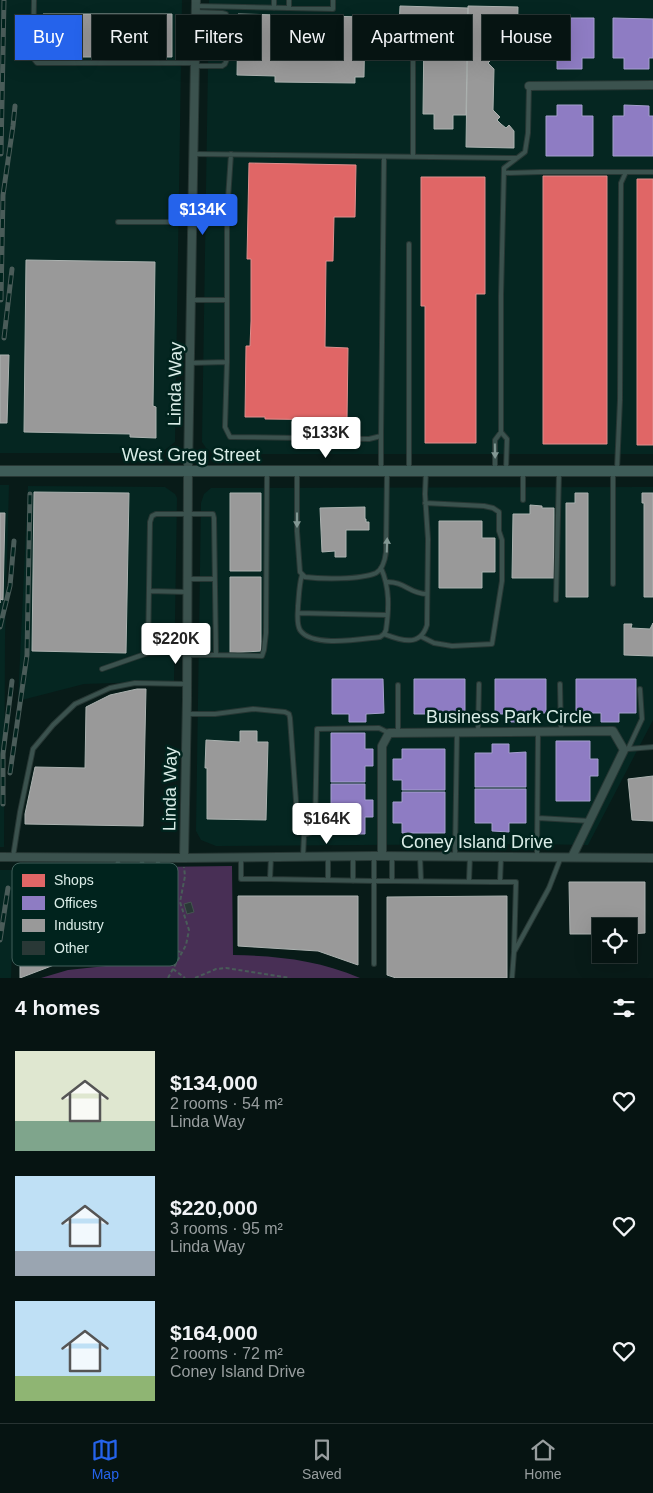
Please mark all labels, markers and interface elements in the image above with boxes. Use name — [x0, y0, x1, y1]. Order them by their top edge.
chip: Buy — [15, 15, 82, 60]
chip: Rent — [92, 15, 166, 60]
chip: Filters — [176, 15, 261, 60]
chip: New — [271, 15, 343, 60]
chip: Apartment — [353, 15, 472, 60]
chip: House — [482, 15, 570, 60]
pin: $134K — [168, 194, 238, 236]
text: $134K — [179, 201, 227, 218]
street label: Linda Way — [164, 342, 186, 426]
pin: $133K — [291, 416, 361, 459]
text: $133K — [302, 424, 350, 441]
one-way arrow — [491, 443, 499, 459]
street label: West Greg Street — [122, 445, 260, 465]
one-way arrow — [293, 512, 301, 528]
one-way arrow — [383, 536, 391, 552]
pin: $220K — [141, 622, 211, 665]
text: $220K — [152, 630, 200, 647]
street label: Business Park Circle — [426, 707, 592, 727]
street label: Linda Way — [159, 747, 181, 831]
pin: $164K — [292, 802, 362, 845]
text: $164K — [303, 810, 351, 827]
street label: Coney Island Drive — [401, 832, 553, 852]
legend — [12, 863, 178, 966]
text: Shops — [54, 872, 94, 888]
text: Offices — [54, 895, 97, 911]
text: Industry — [54, 917, 104, 933]
map controls — [592, 918, 637, 963]
button: locate — [592, 918, 637, 963]
text: Other — [54, 940, 89, 956]
icon: filters — [610, 994, 638, 1022]
text: 4 homes — [15, 996, 100, 1019]
icon: home — [55, 1071, 115, 1131]
text: $134,000 — [170, 1071, 258, 1094]
icon: heart — [610, 1087, 638, 1115]
text: 2 rooms · 54 m² — [170, 1095, 283, 1112]
text: Linda Way — [170, 1113, 245, 1130]
icon: home — [55, 1196, 115, 1256]
text: $220,000 — [170, 1196, 258, 1219]
icon: heart — [610, 1212, 638, 1240]
text: 3 rooms · 95 m² — [170, 1220, 283, 1237]
text: Linda Way — [170, 1238, 245, 1255]
icon: home — [55, 1321, 115, 1381]
text: $164,000 — [170, 1321, 258, 1344]
icon: heart — [610, 1337, 638, 1365]
text: 2 rooms · 72 m² — [170, 1345, 283, 1362]
text: Coney Island Drive — [170, 1363, 305, 1380]
tab: Map — [91, 1436, 119, 1482]
tab: Saved — [302, 1436, 342, 1482]
tab: Home — [524, 1436, 562, 1482]

